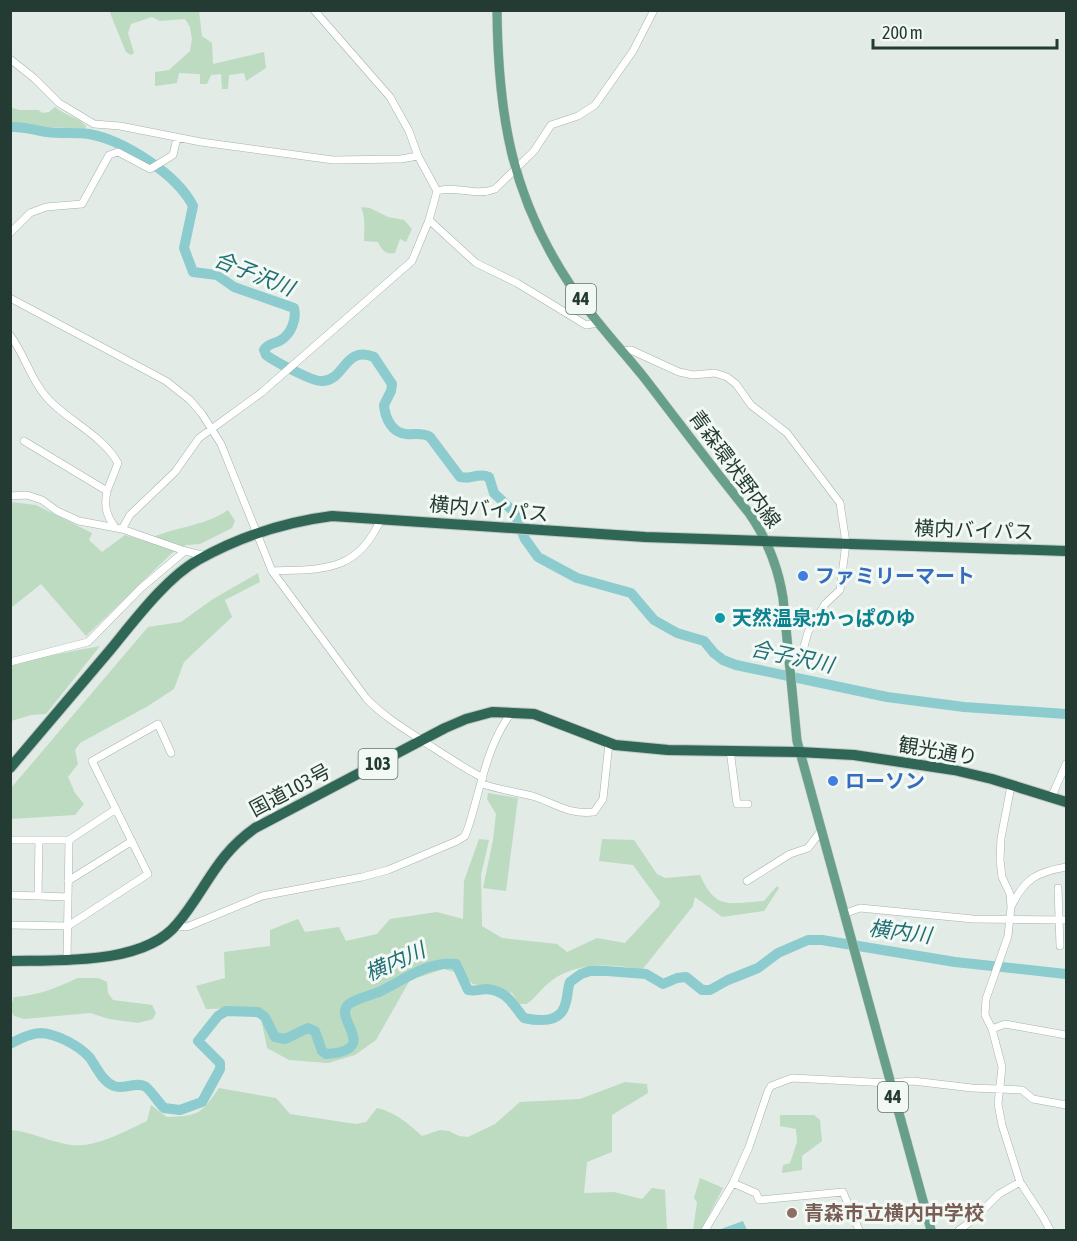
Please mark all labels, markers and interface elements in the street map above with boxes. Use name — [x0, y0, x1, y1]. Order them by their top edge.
scale bar — [873, 12, 1058, 50]
text: 200 m — [882, 22, 923, 43]
water label: 合子沢川 — [211, 246, 300, 301]
road number: 44 — [566, 284, 596, 314]
street label: 青森環状野内線 — [685, 405, 786, 532]
street label: 横内バイパス — [428, 492, 550, 525]
street label: 横内バイパス — [914, 516, 1034, 543]
place label: ファミリーマート — [815, 564, 975, 587]
marker: ファミリーマート — [796, 569, 810, 583]
place label: 天然温泉;かっぱのゆ — [732, 606, 916, 629]
marker: 天然温泉;かっぱのゆ — [713, 611, 727, 625]
water label: 合子沢川 — [749, 636, 838, 677]
street label: 観光通り — [897, 732, 979, 769]
road number: 103 — [358, 749, 398, 779]
street label: 国道103号 — [245, 759, 334, 820]
place label: ローソン — [845, 769, 925, 792]
marker: ローソン — [826, 774, 840, 788]
water label: 横内川 — [867, 915, 935, 947]
water label: 横内川 — [361, 936, 430, 985]
road number: 44 — [878, 1082, 908, 1112]
place label: 青森市立横内中学校 — [804, 1201, 984, 1224]
marker: 青森市立横内中学校 — [785, 1206, 799, 1220]

